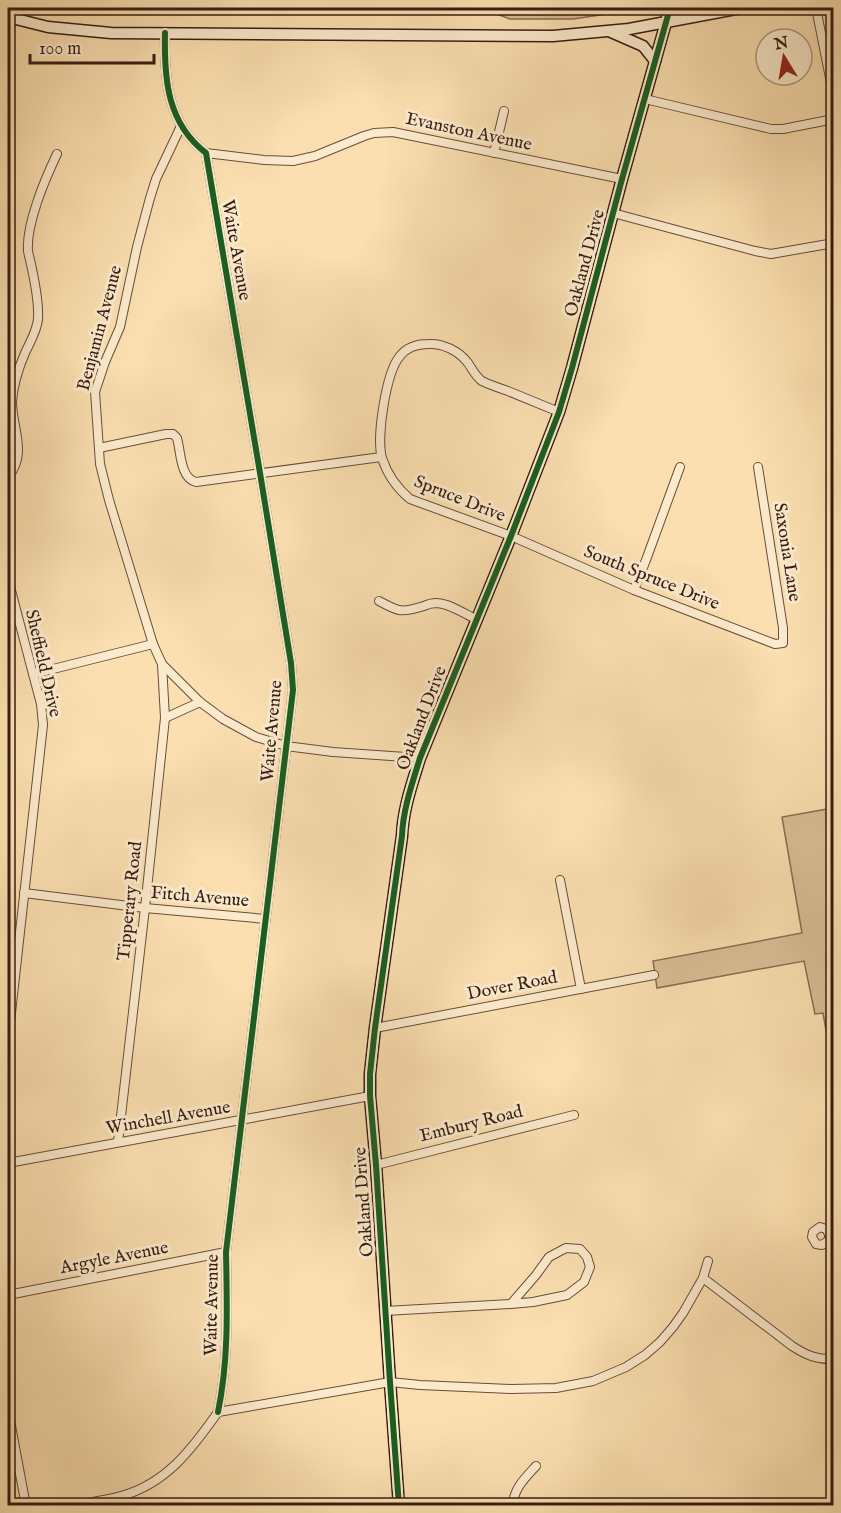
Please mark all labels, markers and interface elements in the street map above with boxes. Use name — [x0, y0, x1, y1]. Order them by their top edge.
scale bar — [30, 27, 154, 65]
north arrow — [754, 27, 814, 87]
text: N — [772, 33, 790, 56]
text: 100 m — [39, 38, 81, 61]
street label: Evanston Avenue — [404, 108, 534, 157]
street label: Waite Avenue — [215, 198, 256, 302]
street label: Oakland Drive — [560, 207, 611, 320]
street label: Benjamin Avenue — [73, 263, 128, 394]
street label: Spruce Drive — [410, 471, 509, 528]
street label: Saxonia Lane — [767, 501, 806, 603]
street label: South Spruce Drive — [580, 541, 723, 616]
street label: Sheffield Drive — [19, 607, 66, 719]
street label: Oakland Drive — [392, 663, 453, 774]
street label: Waite Avenue — [257, 679, 288, 783]
street label: Tipperary Road — [113, 840, 148, 962]
street label: Fitch Avenue — [150, 882, 250, 913]
street label: Dover Road — [465, 966, 560, 1006]
street label: Winchell Avenue — [104, 1096, 232, 1141]
street label: Embury Road — [418, 1100, 526, 1148]
street label: Oakland Drive — [349, 1146, 380, 1258]
street label: Argyle Avenue — [57, 1237, 170, 1280]
street label: Waite Avenue — [200, 1254, 225, 1356]

